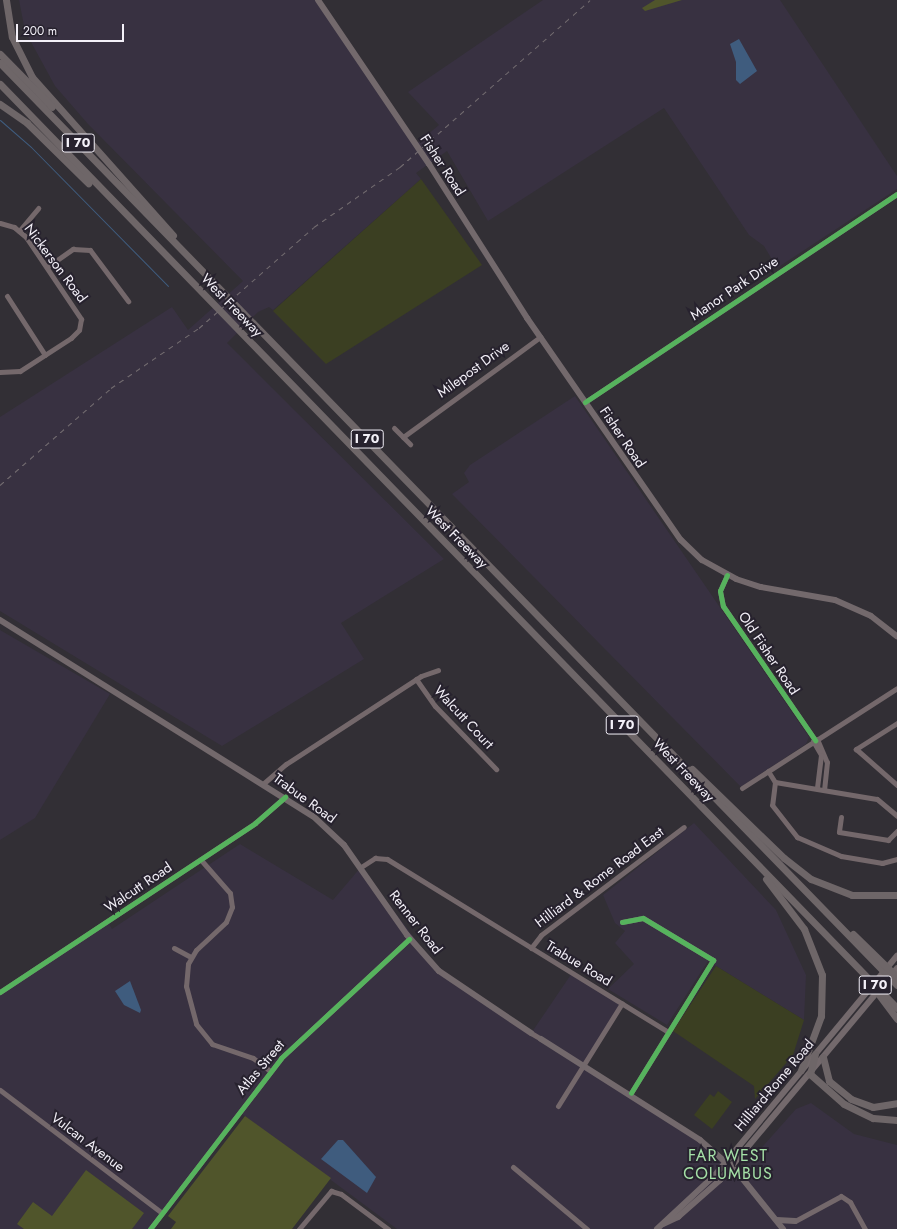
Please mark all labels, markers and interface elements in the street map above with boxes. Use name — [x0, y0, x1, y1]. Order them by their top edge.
scale bar — [18, 16, 126, 42]
text: 200 m — [23, 22, 57, 40]
street label: Fisher Road — [417, 131, 469, 199]
road number: I 70 — [61, 132, 95, 154]
street label: Nickerson Road — [21, 220, 91, 306]
street label: Manor Park Drive — [687, 252, 781, 324]
street label: West Freeway — [198, 270, 266, 340]
street label: Milepost Drive — [434, 337, 512, 401]
street label: Fisher Road — [596, 403, 650, 471]
road number: I 70 — [350, 428, 384, 450]
street label: West Freeway — [422, 502, 492, 572]
street label: Old Fisher Road — [735, 608, 803, 698]
street label: Walcutt Court — [431, 682, 497, 752]
road number: I 70 — [605, 714, 639, 736]
street label: West Freeway — [650, 735, 718, 805]
street label: Trabue Road — [270, 769, 340, 827]
street label: Hilliard & Rome Road East — [531, 823, 667, 931]
street label: Walcutt Road — [101, 858, 175, 916]
street label: Renner Road — [386, 887, 446, 957]
street label: Trabue Road — [543, 937, 615, 989]
road number: I 70 — [858, 974, 892, 996]
street label: Atlas Street — [232, 1036, 288, 1098]
street label: Hilliard-Rome Road — [731, 1036, 817, 1134]
street label: Vulcan Avenue — [48, 1109, 128, 1175]
district label: FAR WEST COLUMBUS — [683, 1146, 773, 1184]

